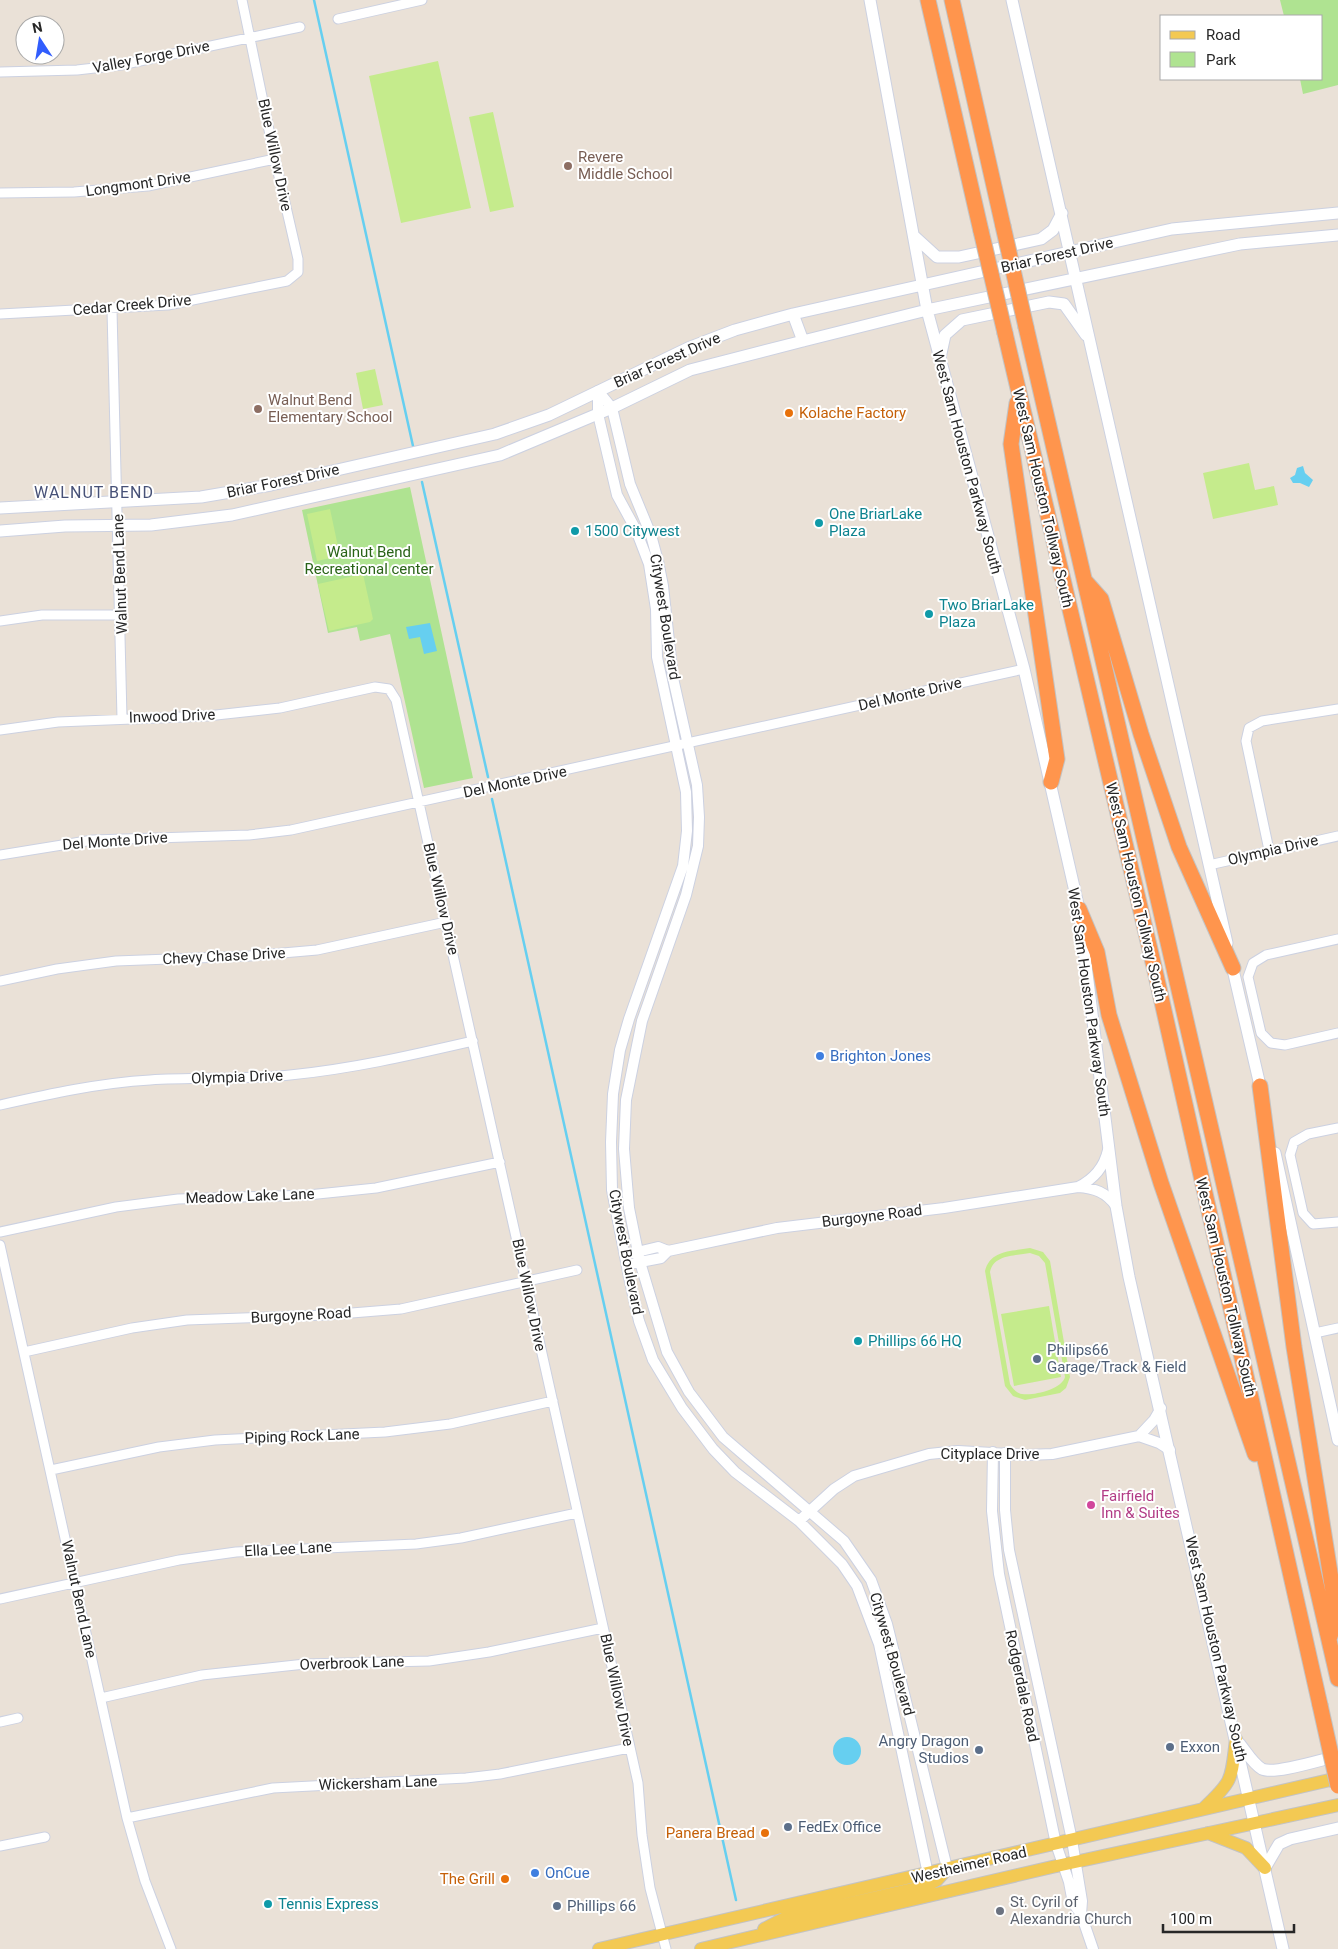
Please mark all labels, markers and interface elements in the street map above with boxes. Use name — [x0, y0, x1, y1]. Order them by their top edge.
north arrow — [15, 15, 65, 65]
legend — [1160, 15, 1323, 80]
text: N — [31, 18, 44, 36]
text: Road — [1206, 26, 1240, 44]
street label: Valley Forge Drive — [91, 37, 211, 77]
text: Park — [1206, 51, 1237, 69]
street label: Blue Willow Drive — [254, 97, 296, 213]
place label: Revere Middle School — [578, 148, 673, 183]
marker: Revere Middle School — [562, 160, 574, 172]
street label: Longmont Drive — [84, 168, 192, 200]
street label: Briar Forest Drive — [999, 233, 1115, 277]
street label: Cedar Creek Drive — [72, 291, 192, 319]
street label: Briar Forest Drive — [611, 328, 723, 392]
street label: West Sam Houston Parkway South — [928, 348, 1006, 576]
street label: West Sam Houston Tollway South — [1009, 386, 1077, 610]
place label: Walnut Bend Elementary School — [268, 391, 392, 426]
marker: Walnut Bend Elementary School — [252, 403, 264, 415]
place label: Kolache Factory — [799, 404, 906, 422]
marker: Kolache Factory — [783, 407, 795, 419]
street label: Briar Forest Drive — [225, 460, 341, 502]
district label: WALNUT BEND — [34, 483, 154, 502]
place label: One BriarLake Plaza — [829, 505, 922, 540]
street label: Walnut Bend Lane — [109, 514, 131, 634]
marker: One BriarLake Plaza — [813, 517, 825, 529]
place label: 1500 Citywest — [585, 522, 680, 540]
marker: 1500 Citywest — [569, 525, 581, 537]
park label: Walnut Bend Recreational center — [304, 543, 434, 578]
street label: Citywest Boulevard — [646, 553, 684, 681]
place label: Two BriarLake Plaza — [939, 596, 1034, 631]
marker: Two BriarLake Plaza — [923, 608, 935, 620]
street label: Del Monte Drive — [857, 673, 963, 715]
street label: Inwood Drive — [128, 705, 216, 727]
street label: Del Monte Drive — [462, 762, 568, 802]
street label: West Sam Houston Tollway South — [1102, 780, 1170, 1004]
street label: Del Monte Drive — [62, 828, 168, 854]
street label: Olympia Drive — [1226, 831, 1320, 869]
street label: Blue Willow Drive — [419, 841, 463, 957]
street label: West Sam Houston Parkway South — [1064, 886, 1114, 1118]
street label: Chevy Chase Drive — [162, 944, 286, 968]
place label: Brighton Jones — [830, 1047, 931, 1065]
marker: Brighton Jones — [814, 1050, 826, 1062]
street label: Olympia Drive — [191, 1066, 283, 1088]
street label: West Sam Houston Tollway South — [1192, 1175, 1260, 1399]
street label: Meadow Lake Lane — [185, 1185, 315, 1207]
street label: Citywest Boulevard — [605, 1188, 647, 1316]
street label: Burgoyne Road — [821, 1201, 923, 1231]
street label: Blue Willow Drive — [508, 1237, 550, 1353]
street label: Burgoyne Road — [250, 1303, 352, 1327]
place label: Phillips 66 HQ — [868, 1332, 962, 1350]
marker: Phillips 66 HQ — [852, 1335, 864, 1347]
place label: Philips66 Garage/Track & Field — [1047, 1341, 1186, 1376]
marker: Philips66 Garage/Track & Field — [1031, 1353, 1043, 1365]
street label: Piping Rock Lane — [244, 1425, 360, 1447]
street label: Cityplace Drive — [941, 1445, 1039, 1463]
place label: Fairfield Inn & Suites — [1101, 1487, 1180, 1522]
marker: Fairfield Inn & Suites — [1085, 1499, 1097, 1511]
street label: West Sam Houston Parkway South — [1181, 1534, 1251, 1764]
street label: Walnut Bend Lane — [58, 1538, 100, 1660]
street label: Ella Lee Lane — [244, 1538, 332, 1560]
street label: Citywest Boulevard — [866, 1590, 918, 1718]
street label: Rodgerdale Road — [1001, 1628, 1043, 1744]
street label: Blue Willow Drive — [596, 1632, 638, 1748]
street label: Overbrook Lane — [299, 1652, 405, 1674]
place label: Angry Dragon Studios — [878, 1732, 969, 1767]
place label: Exxon — [1180, 1738, 1220, 1756]
marker: Exxon — [1164, 1741, 1176, 1753]
marker: Angry Dragon Studios — [973, 1744, 985, 1756]
street label: Wickersham Lane — [318, 1772, 438, 1794]
place label: FedEx Office — [798, 1818, 881, 1836]
marker: FedEx Office — [782, 1821, 794, 1833]
place label: Panera Bread — [666, 1824, 755, 1842]
marker: Panera Bread — [759, 1827, 771, 1839]
street label: Westheimer Road — [910, 1843, 1028, 1887]
place label: OnCue — [545, 1864, 590, 1882]
marker: OnCue — [529, 1867, 541, 1879]
place label: The Grill — [440, 1870, 495, 1888]
marker: The Grill — [499, 1873, 511, 1885]
place label: St. Cyril of Alexandria Church — [1010, 1893, 1132, 1928]
place label: Tennis Express — [278, 1895, 379, 1913]
place label: Phillips 66 — [567, 1897, 636, 1915]
marker: Tennis Express — [262, 1898, 274, 1910]
marker: Phillips 66 — [551, 1900, 563, 1912]
scale bar — [1163, 1902, 1294, 1934]
marker: St. Cyril of Alexandria Church — [994, 1905, 1006, 1917]
text: 100 m — [1170, 1910, 1212, 1928]

